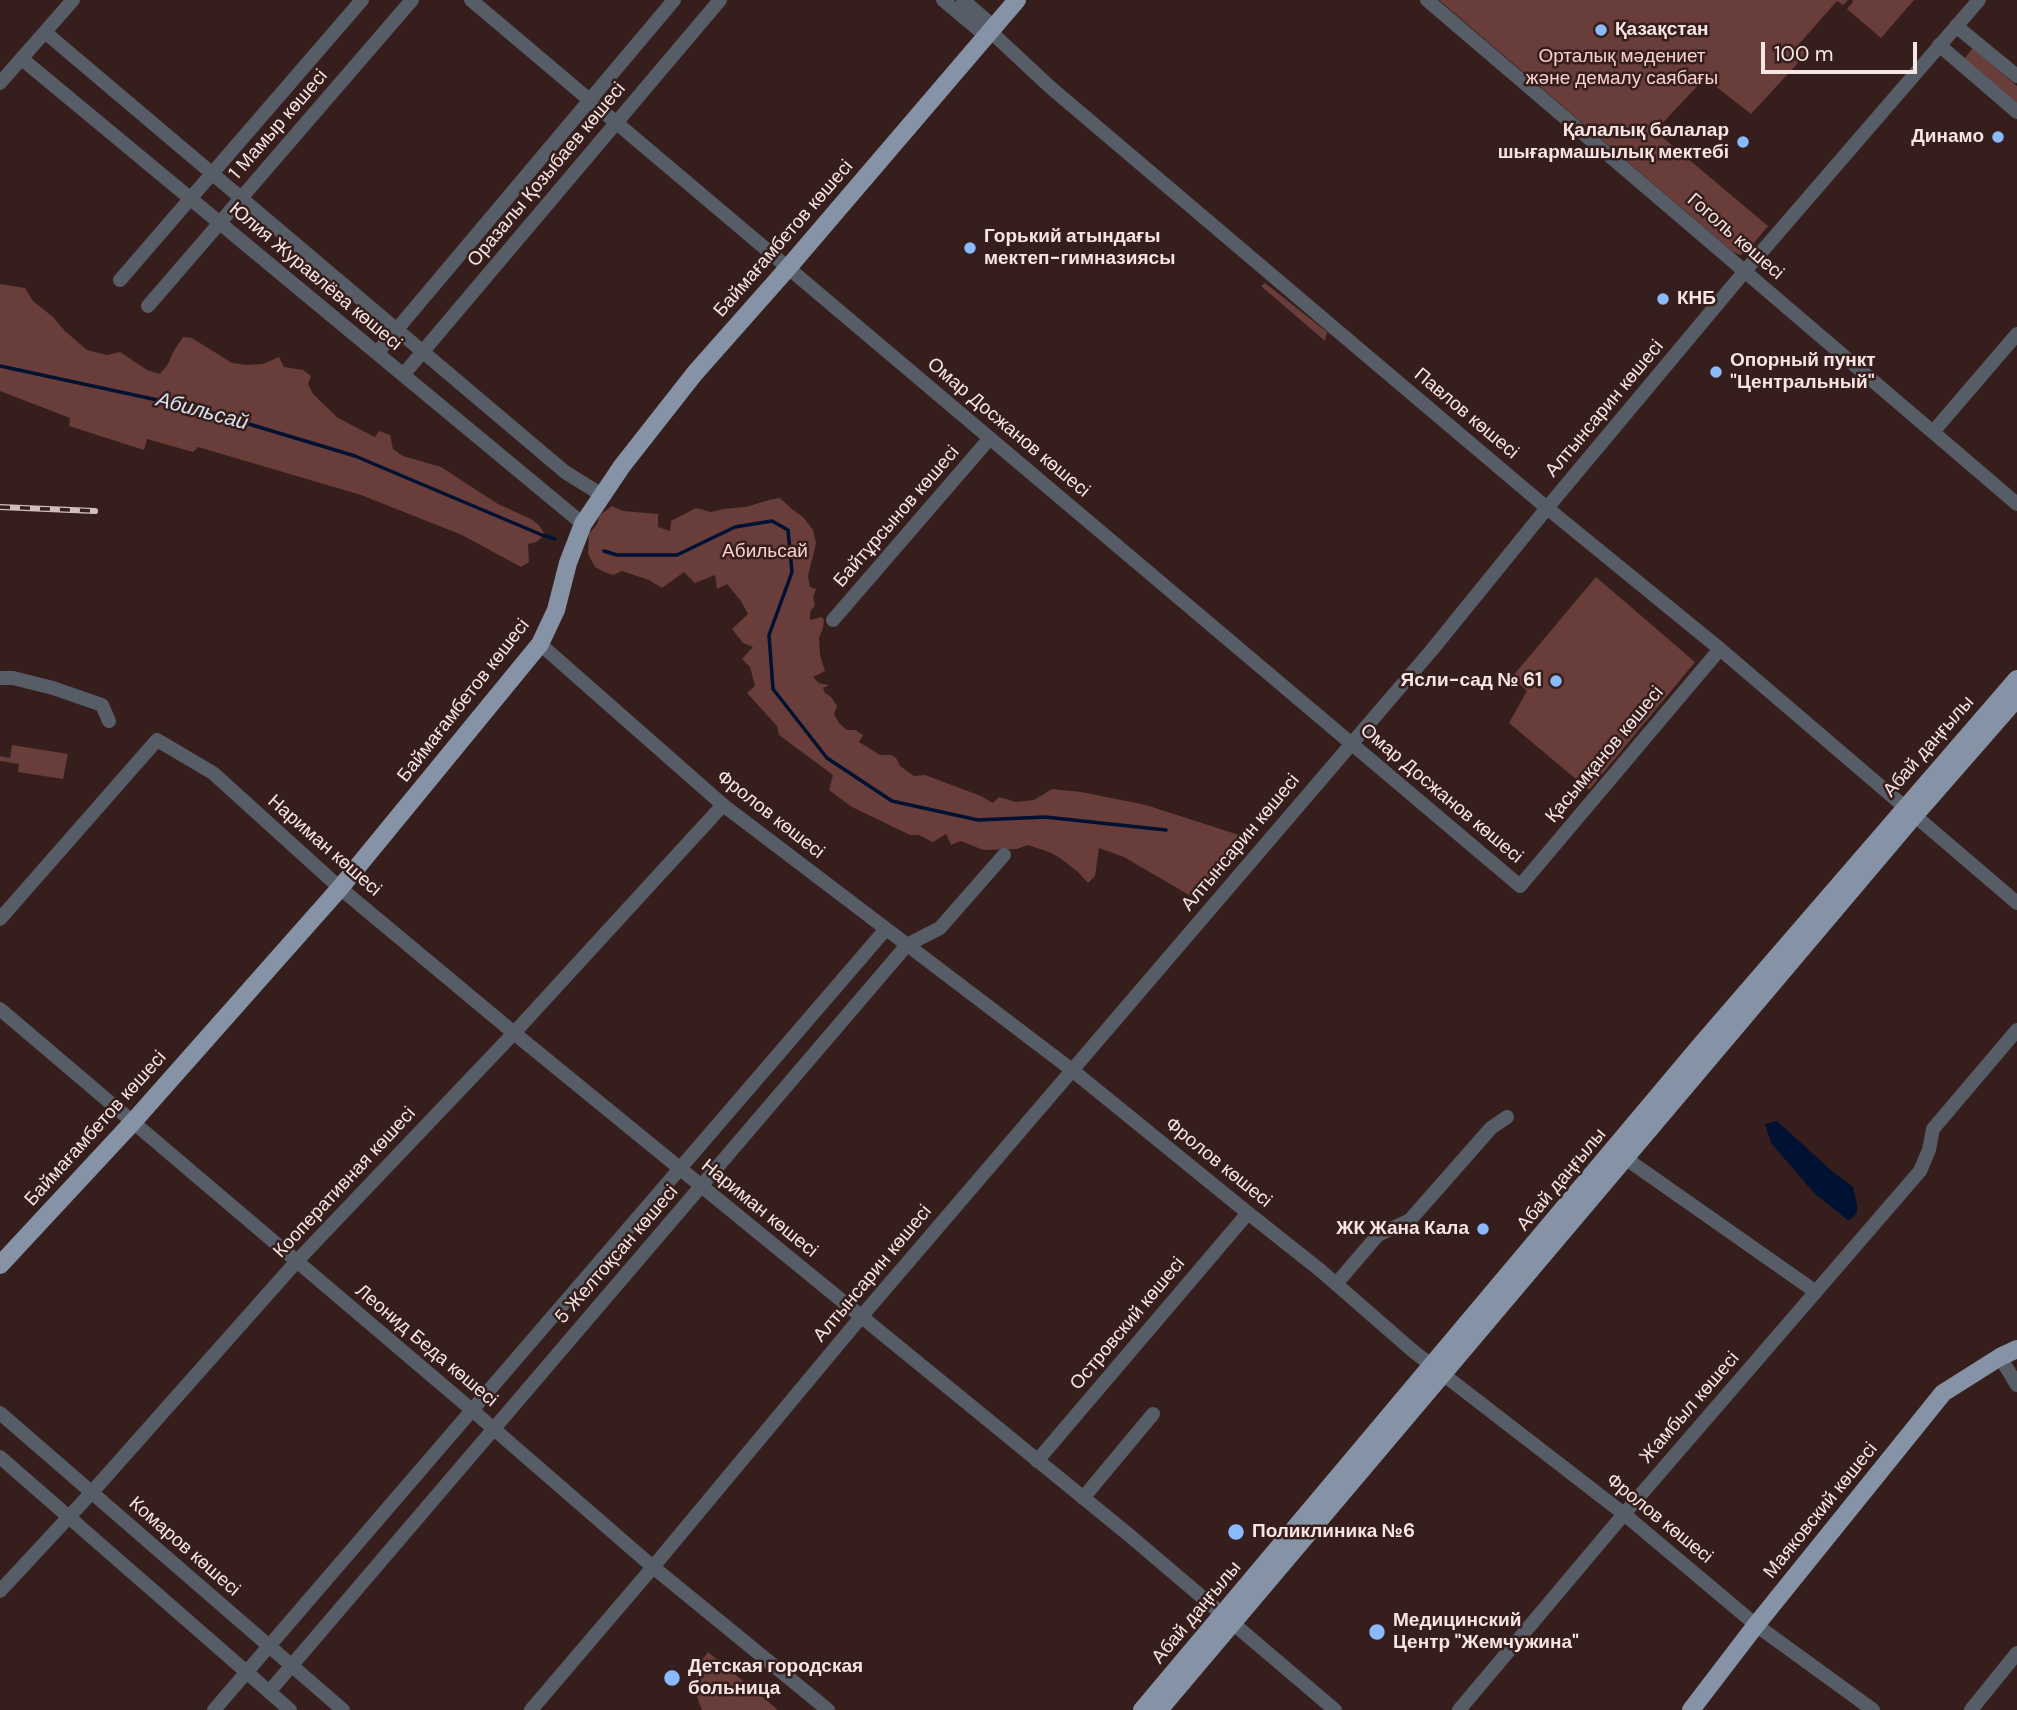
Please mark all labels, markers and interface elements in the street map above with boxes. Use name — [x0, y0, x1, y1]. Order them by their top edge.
place label: Қазақстан — [1615, 19, 1709, 41]
marker: Қазақстан — [1593, 22, 1609, 38]
scale bar — [1765, 28, 1921, 72]
text: 100 m — [1774, 40, 1834, 68]
park label: Орталық мәдениет және демалу саябағы — [1526, 46, 1718, 90]
street label: 1 Мамыр көшесі — [225, 65, 333, 185]
street label: Оразалы Қозыбаев көшесі — [463, 78, 631, 272]
place label: Қалалық балалар шығармашылық мектебі — [1498, 120, 1729, 164]
place label: Динамо — [1911, 126, 1984, 148]
marker: Динамо — [1990, 129, 2006, 145]
marker: Қалалық балалар шығармашылық мектебі — [1735, 134, 1751, 150]
street label: Баймағамбетов көшесі — [710, 156, 858, 322]
street label: Гоголь көшесі — [1682, 189, 1788, 285]
street label: Юлия Журавлёва көшесі — [224, 198, 406, 356]
place label: Горький атындағы мектеп-гимназиясы — [984, 226, 1175, 270]
marker: Горький атындағы мектеп-гимназиясы — [962, 240, 978, 256]
place label: КНБ — [1677, 288, 1716, 310]
marker: КНБ — [1655, 291, 1671, 307]
street label: Алтынсарин көшесі — [1541, 336, 1669, 482]
place label: Опорный пункт "Центральный" — [1730, 350, 1876, 394]
street label: Омар Досжанов көшесі — [922, 353, 1094, 503]
street label: Павлов көшесі — [1409, 364, 1523, 464]
marker: Опорный пункт "Центральный" — [1708, 364, 1724, 380]
water label: Абильсай — [153, 388, 251, 436]
street label: Байтұрсынов көшесі — [829, 442, 965, 592]
park label: Абильсай — [722, 541, 808, 563]
street label: Баймағамбетов көшесі — [393, 615, 535, 787]
place label: Ясли-сад № 61 — [1401, 670, 1542, 692]
marker: Ясли-сад № 61 — [1548, 673, 1564, 689]
street label: Қасымқанов көшесі — [1541, 682, 1669, 828]
street label: Абай даңғылы — [1879, 692, 1979, 802]
street label: Омар Досжанов көшесі — [1355, 719, 1527, 869]
street label: Фролов көшесі — [712, 766, 828, 864]
street label: Алтынсарин көшесі — [1177, 770, 1305, 916]
street label: Нариман көшесі — [263, 790, 385, 902]
street label: Баймағамбетов көшесі — [20, 1047, 172, 1211]
street label: Кооперативная көшесі — [269, 1103, 421, 1263]
street label: Фролов көшесі — [1160, 1113, 1276, 1213]
street label: Абай даңғылы — [1513, 1124, 1611, 1236]
street label: Нариман көшесі — [696, 1155, 822, 1263]
street label: 5 Желтоқсан көшесі — [551, 1181, 683, 1329]
street label: Алтынсарин көшесі — [809, 1201, 937, 1347]
place label: ЖК Жана Кала — [1336, 1218, 1469, 1240]
marker: ЖК Жана Кала — [1475, 1221, 1491, 1237]
street label: Островский көшесі — [1066, 1253, 1190, 1395]
street label: Леонид Беда көшесі — [350, 1280, 502, 1412]
street label: Жамбыл көшесі — [1635, 1348, 1745, 1468]
street label: Маяковский көшесі — [1759, 1438, 1883, 1584]
street label: Фролов көшесі — [1601, 1469, 1717, 1569]
street label: Комаров көшесі — [124, 1492, 244, 1602]
place label: Поликлиника №6 — [1252, 1521, 1415, 1543]
marker: Поликлиника №6 — [1226, 1522, 1246, 1542]
street label: Абай даңғылы — [1148, 1557, 1246, 1669]
place label: Медицинский Центр "Жемчужина" — [1393, 1610, 1579, 1654]
marker: Медицинский Центр "Жемчужина" — [1367, 1622, 1387, 1642]
place label: Детская городская больница — [688, 1656, 863, 1700]
marker: Детская городская больница — [662, 1668, 682, 1688]

